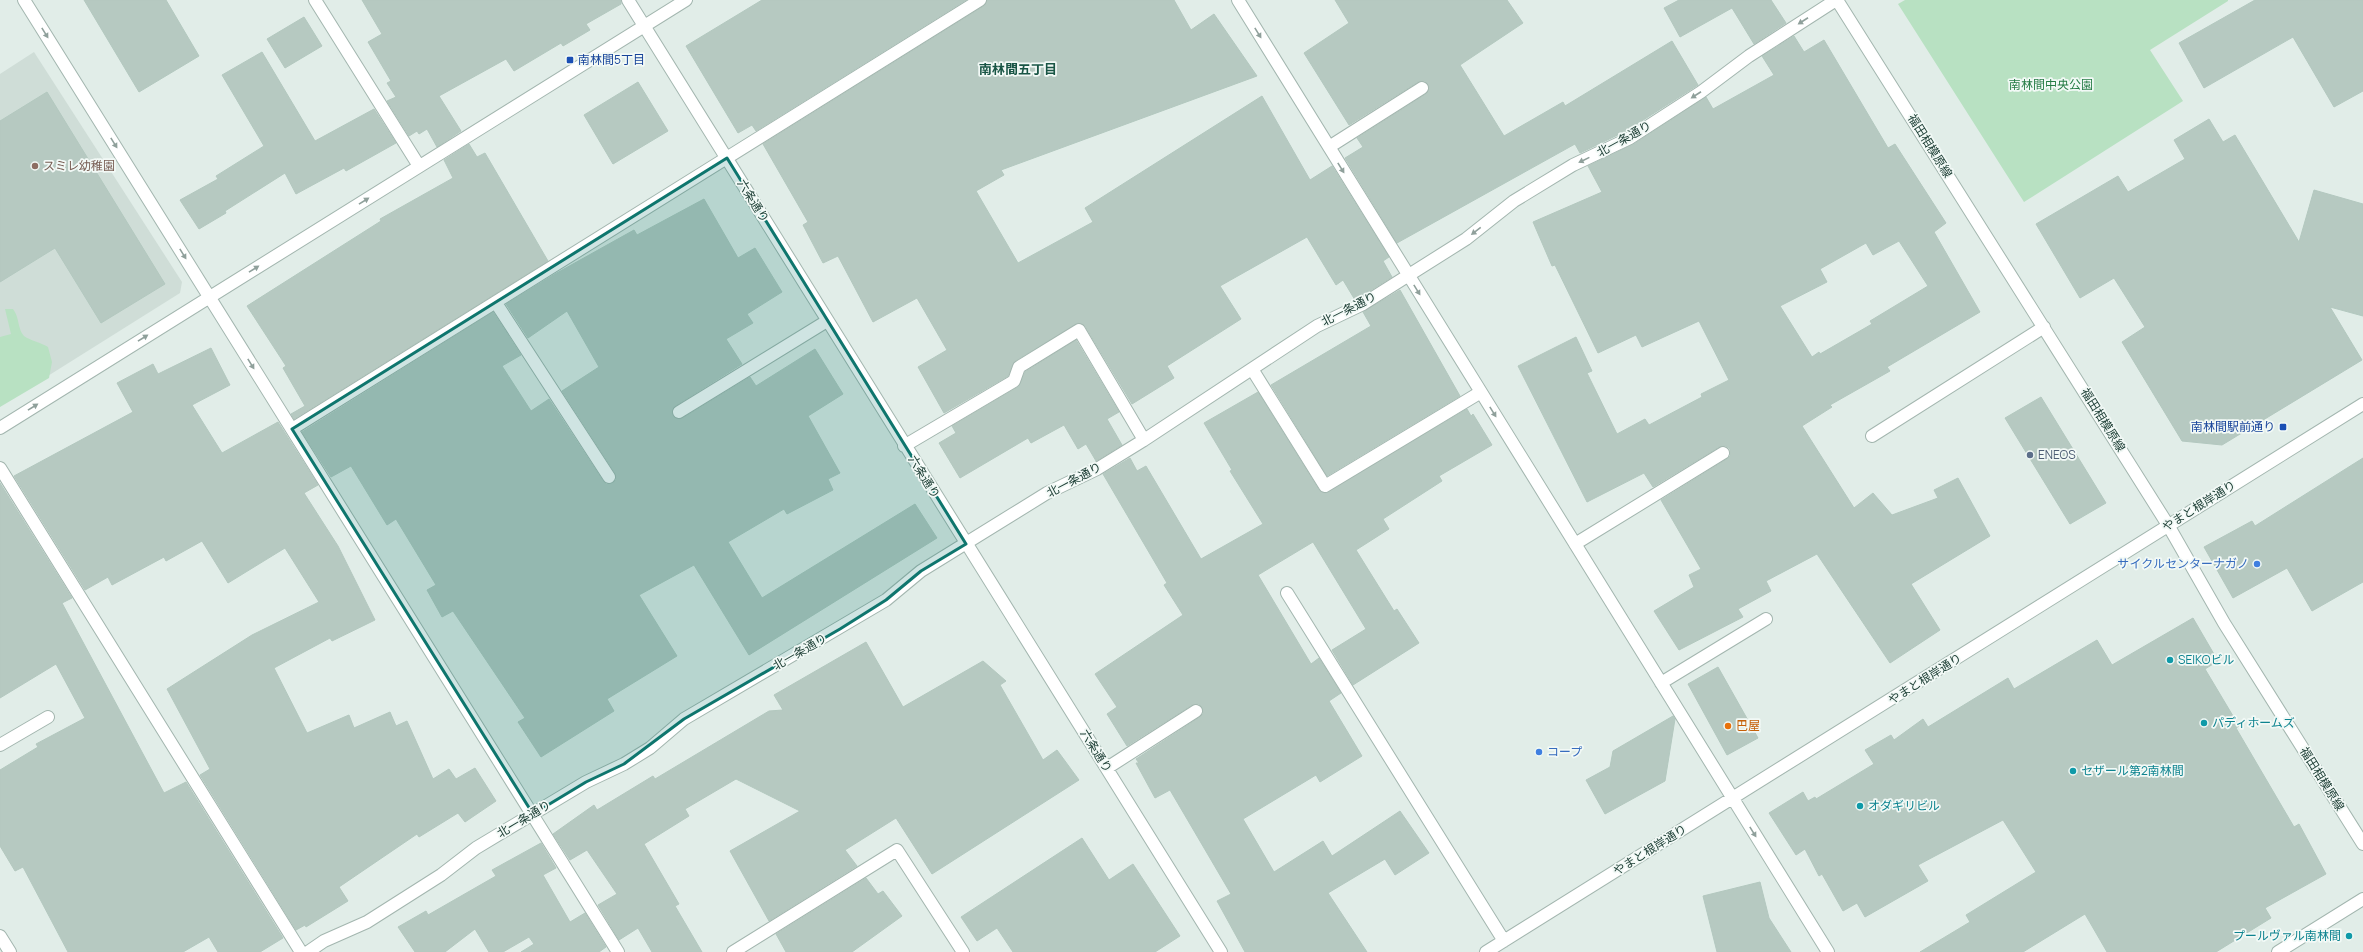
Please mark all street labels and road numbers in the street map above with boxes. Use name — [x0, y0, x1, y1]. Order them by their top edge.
street label: 福田相模原線 — [1904, 111, 1957, 181]
street label: 北一条通り — [1593, 117, 1654, 161]
street label: 六条通り — [733, 176, 773, 226]
street label: 北一条通り — [1318, 287, 1379, 330]
street label: 福田相模原線 — [2077, 385, 2130, 455]
street label: 六条通り — [904, 452, 944, 502]
street label: 北一条通り — [1043, 458, 1104, 501]
street label: やまと根岸通り — [2159, 476, 2239, 535]
street label: 北一条通り — [770, 629, 830, 674]
street label: やまと根岸通り — [1885, 649, 1965, 708]
street label: 六条通り — [1076, 726, 1116, 776]
street label: 福田相模原線 — [2296, 744, 2349, 814]
street label: 北一条通り — [494, 796, 554, 841]
street label: やまと根岸通り — [1610, 820, 1690, 879]

